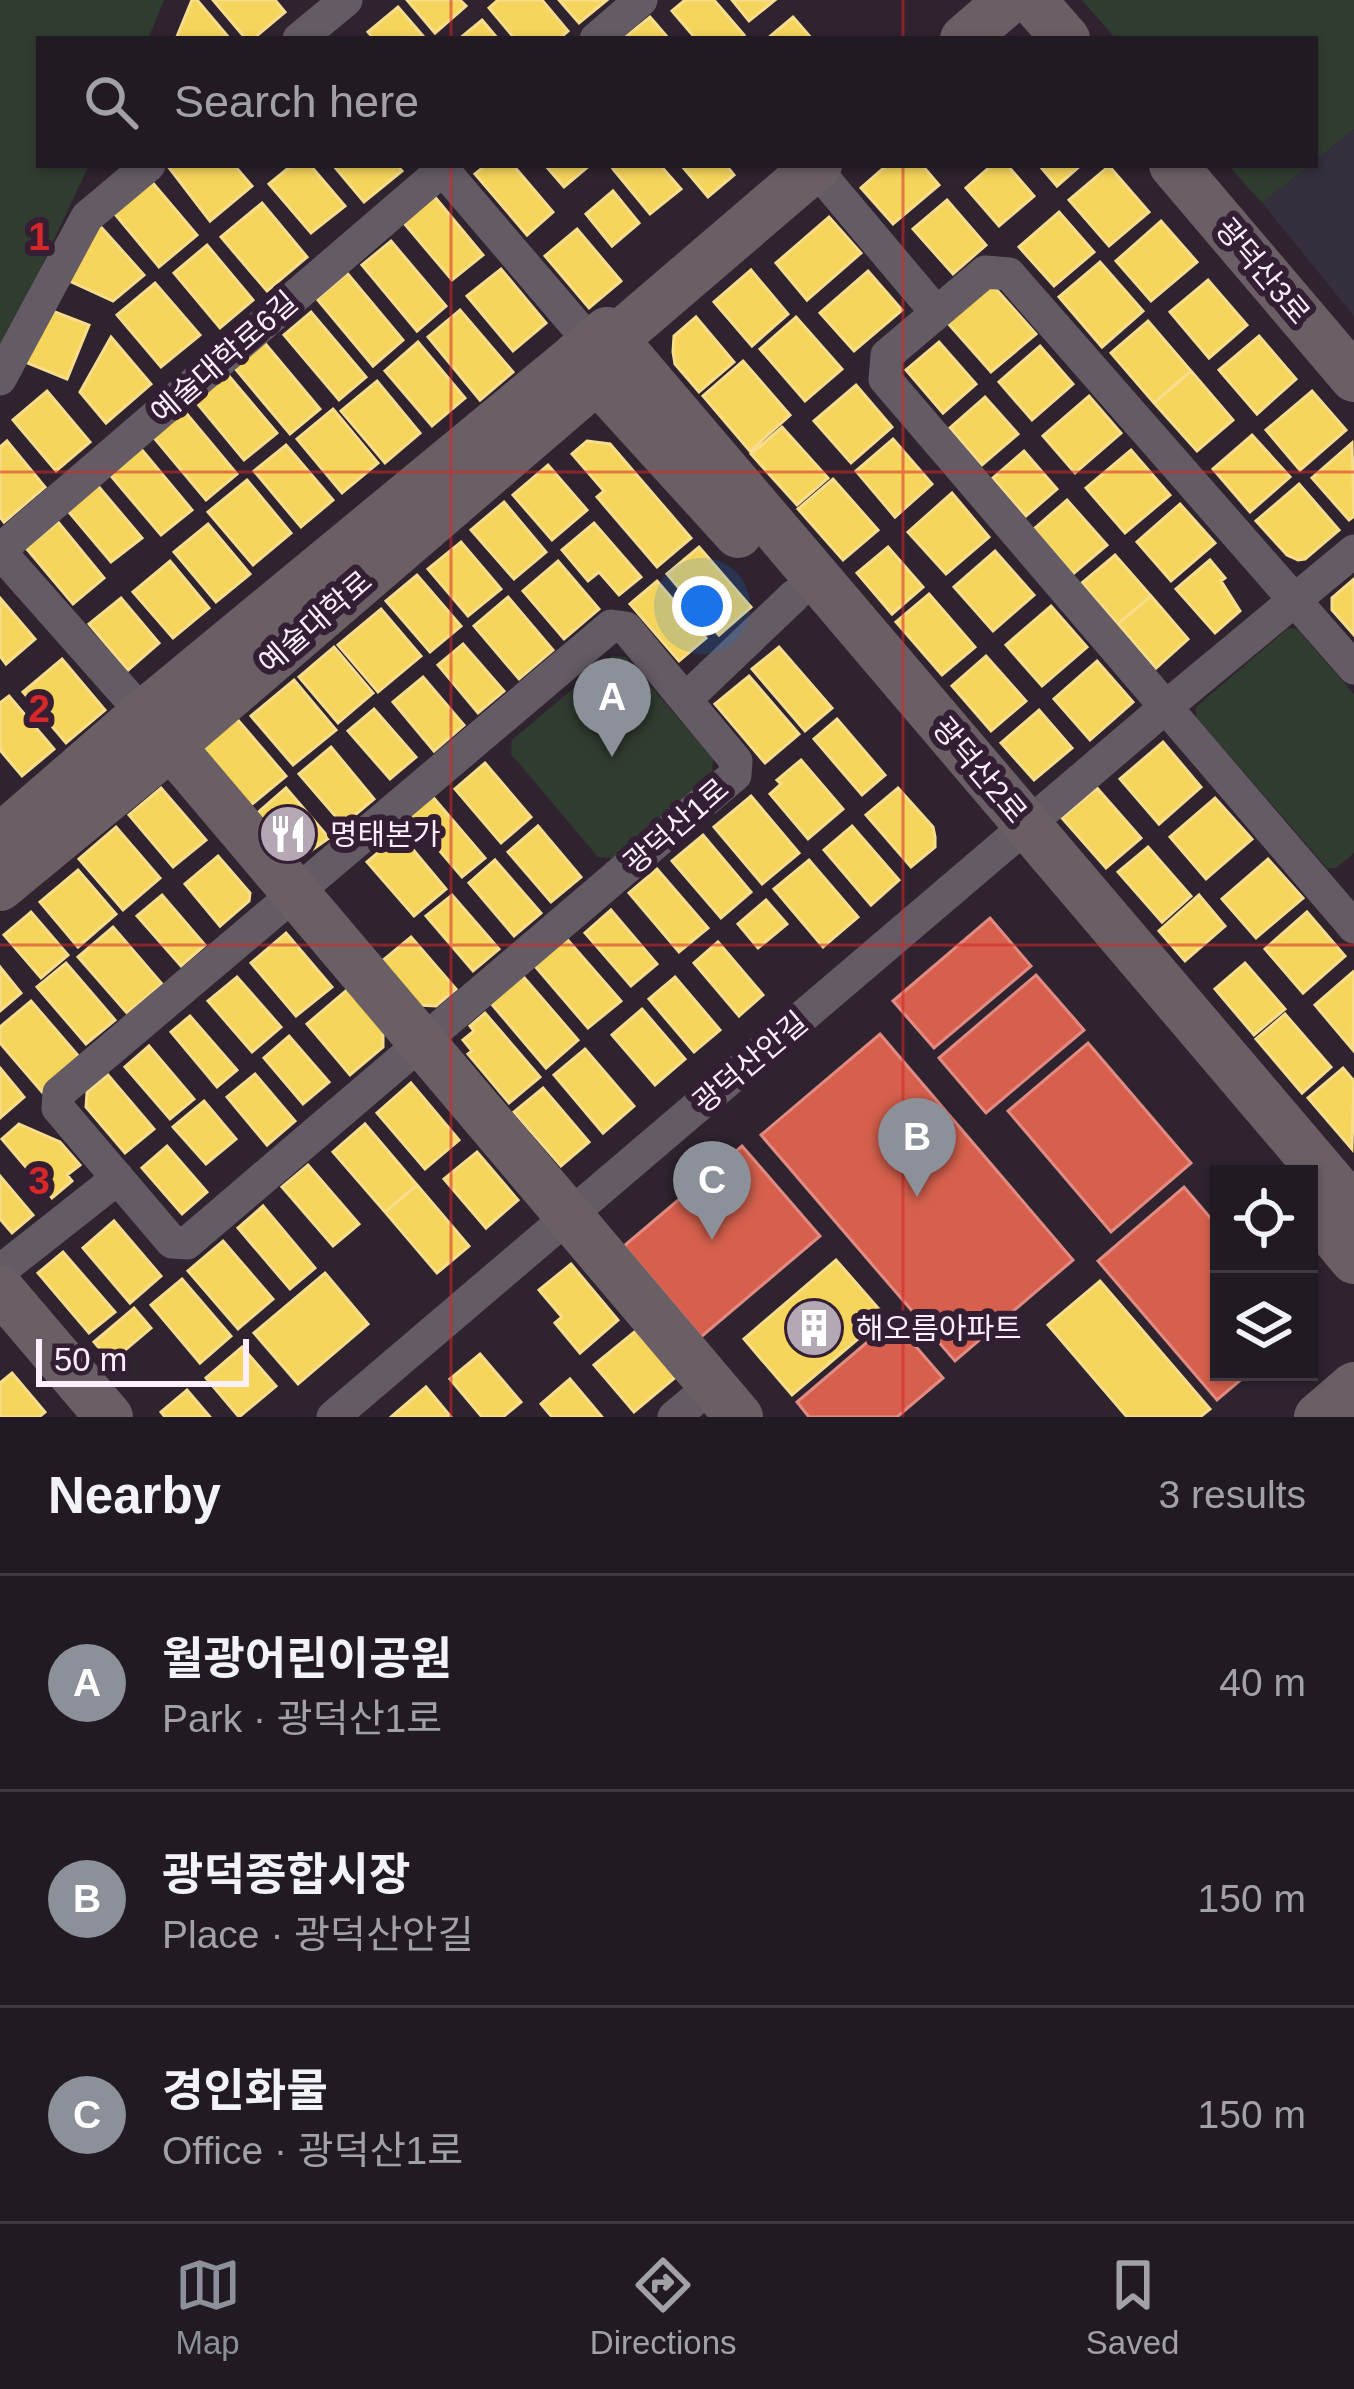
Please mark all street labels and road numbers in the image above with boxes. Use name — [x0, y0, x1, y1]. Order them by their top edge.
street label: 광덕산3로 — [1210, 212, 1316, 330]
street label: 예술대학로6길 — [144, 285, 304, 429]
street label: 예술대학로 — [252, 564, 378, 680]
street label: 광덕산2로 — [927, 711, 1033, 829]
street label: 광덕산1로 — [617, 772, 735, 880]
street label: 광덕산안길 — [687, 1005, 813, 1119]

